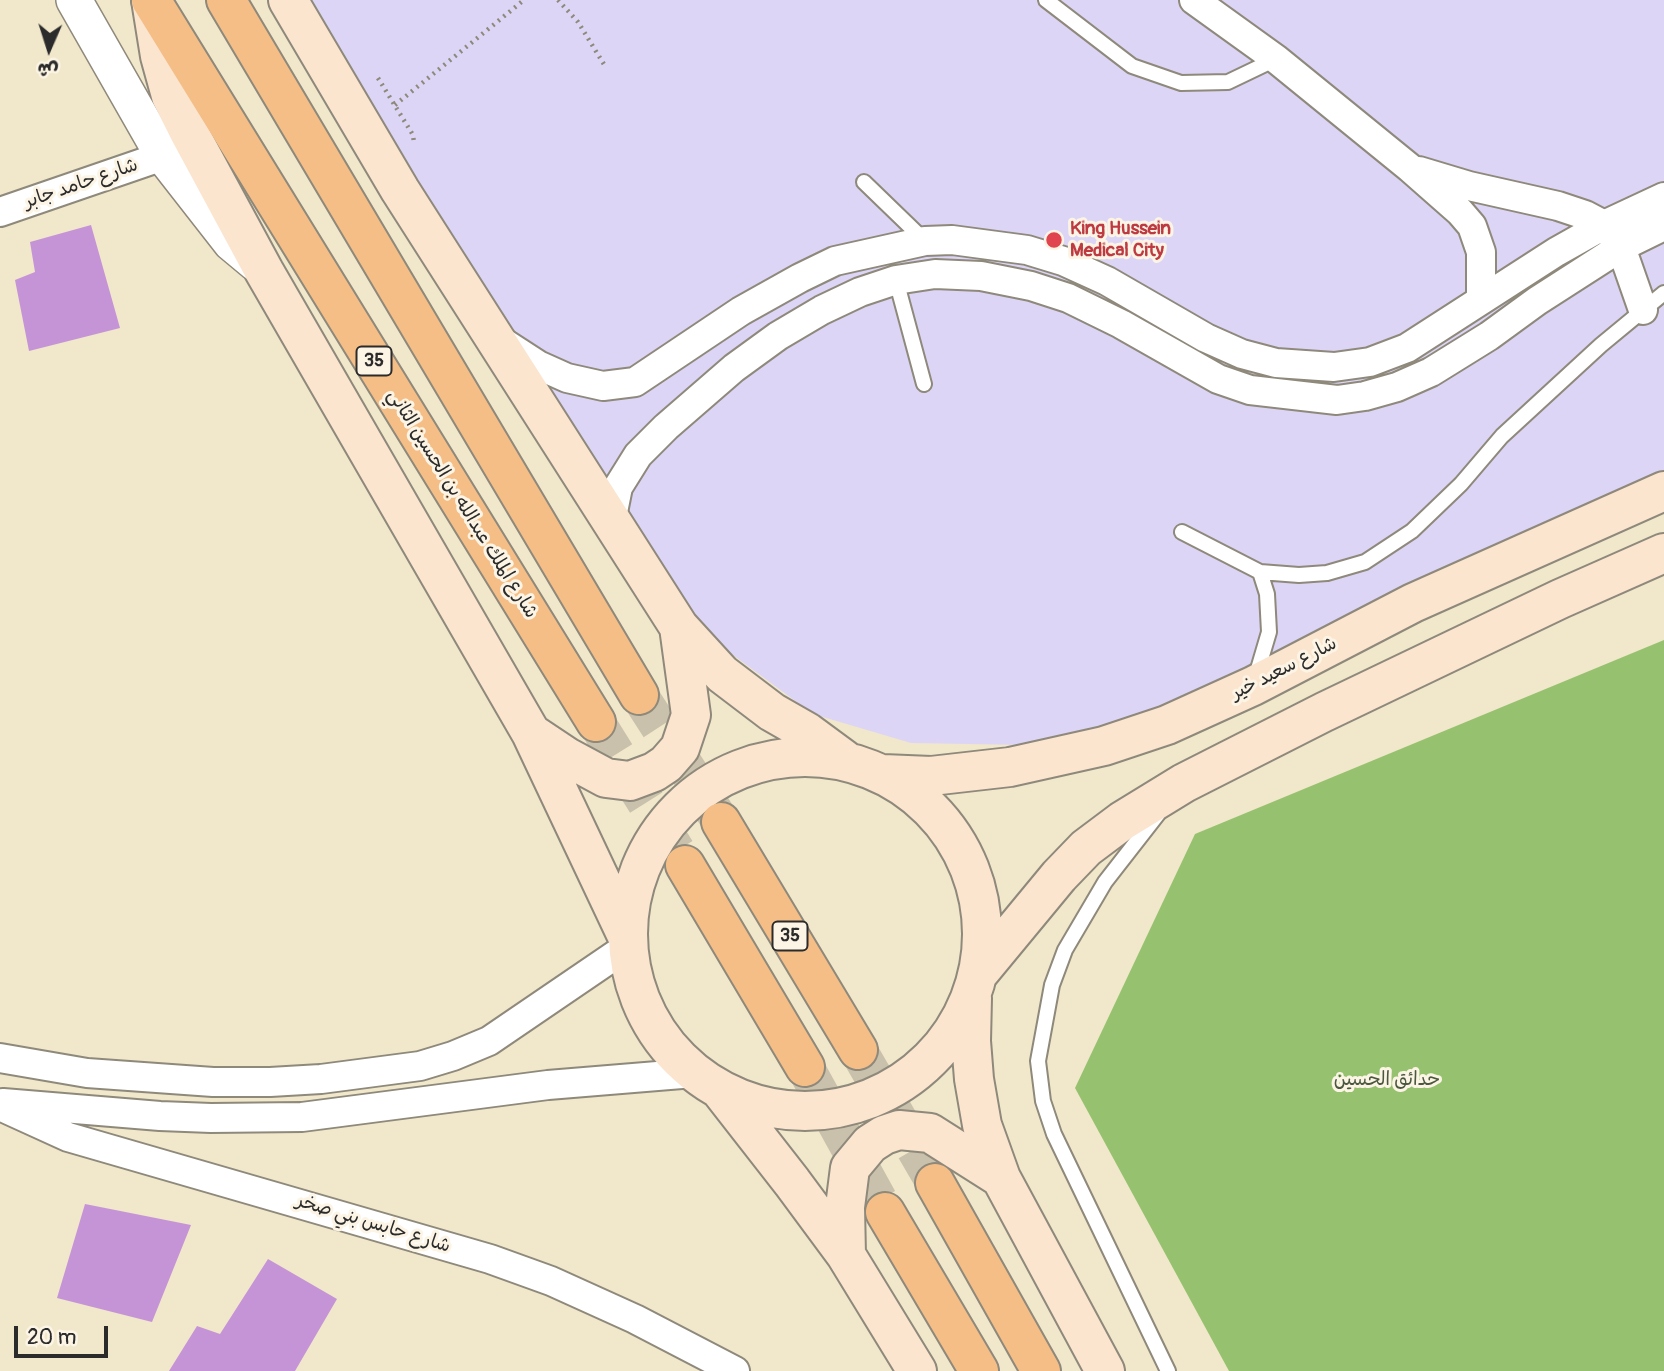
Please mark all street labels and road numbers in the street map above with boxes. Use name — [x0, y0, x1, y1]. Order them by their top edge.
street label: شارع حامد جابر — [21, 154, 141, 214]
road number: 35 — [356, 346, 392, 376]
street label: شارع الملك عبدالله بن الحسين الثاني — [382, 385, 542, 623]
street label: شارع سعيد خير — [1227, 632, 1341, 706]
road number: 35 — [772, 922, 808, 951]
street label: شارع حابس بني صخر — [293, 1190, 453, 1258]

